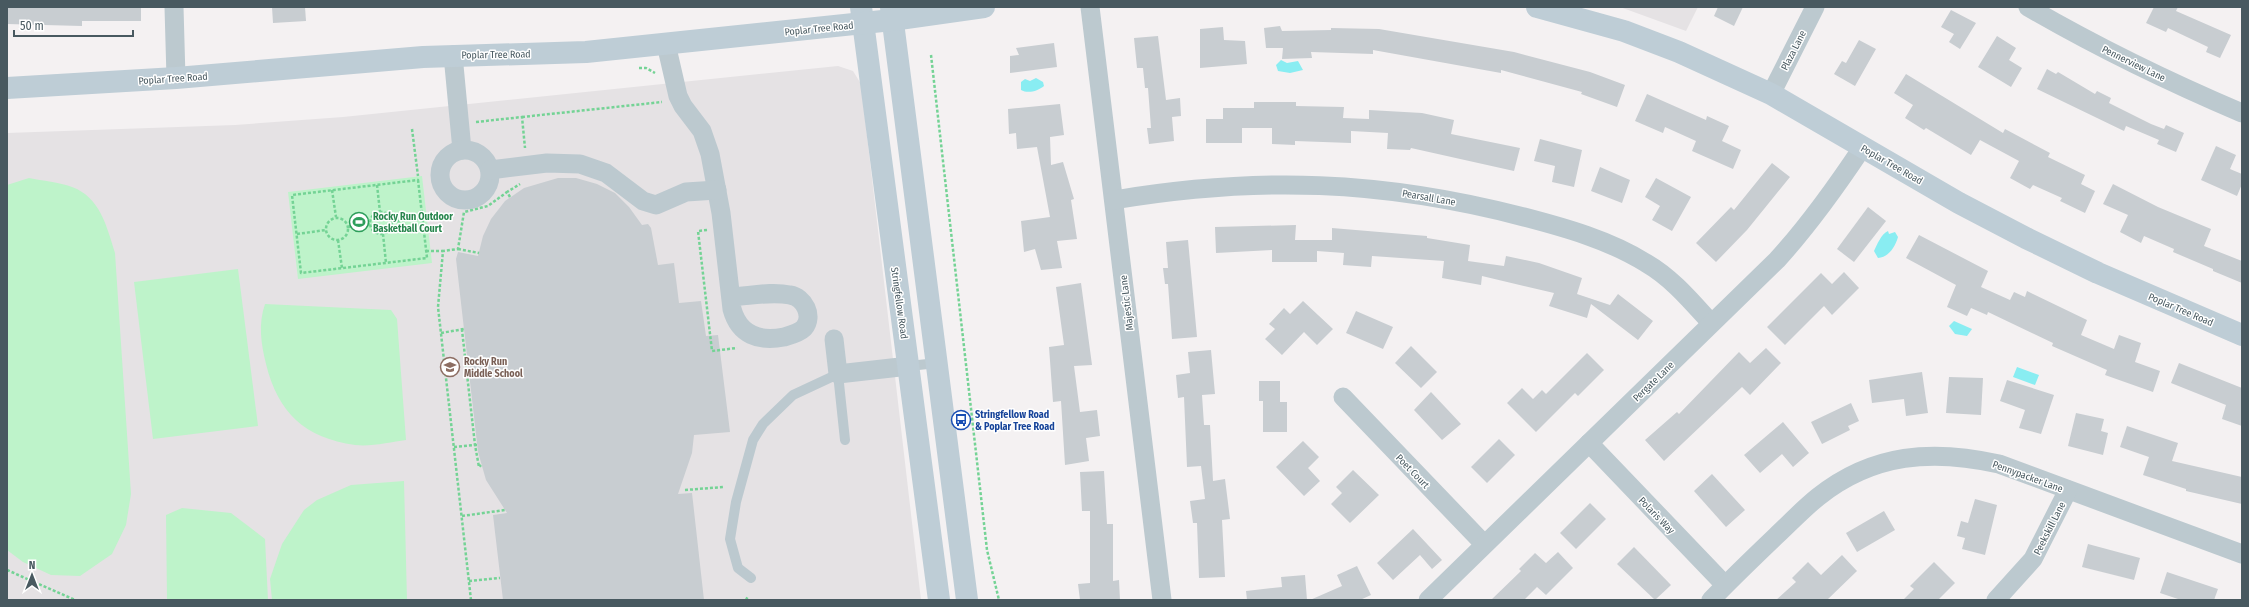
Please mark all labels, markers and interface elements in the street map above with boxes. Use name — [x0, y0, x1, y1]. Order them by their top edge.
scale bar — [14, 12, 133, 38]
text: 50 m — [20, 19, 44, 33]
street label: Poplar Tree Road — [784, 19, 854, 39]
street label: Plaza Lane — [1779, 28, 1809, 72]
street label: Pennerview Lane — [2100, 43, 2167, 84]
street label: Poplar Tree Road — [461, 48, 531, 62]
street label: Poplar Tree Road — [138, 71, 208, 87]
street label: Poplar Tree Road — [1858, 142, 1925, 187]
street label: Pearsall Lane — [1401, 187, 1457, 209]
sports icon: Rocky Run Outdoor Basketball Court — [348, 211, 370, 233]
place label: Rocky Run Outdoor Basketball Court — [373, 211, 453, 235]
street label: Stringfellow Road — [888, 267, 910, 340]
street label: Majestic Lane — [1118, 275, 1136, 331]
street label: Poplar Tree Road — [2146, 291, 2215, 329]
school or university icon: Rocky Run Middle School — [439, 356, 461, 378]
place label: Rocky Run Middle School — [464, 356, 523, 380]
street label: Pergate Lane — [1631, 359, 1677, 404]
bus stop icon: Stringfellow Road & Poplar Tree Road — [950, 409, 972, 431]
place label: Stringfellow Road & Poplar Tree Road — [975, 409, 1055, 433]
street label: Poet Court — [1393, 452, 1432, 492]
street label: Pennypacker Lane — [1991, 459, 2065, 495]
street label: Polaris Way — [1636, 495, 1677, 537]
street label: Peekskill Lane — [2031, 500, 2068, 557]
north arrow — [12, 555, 52, 595]
text: N — [29, 559, 35, 572]

